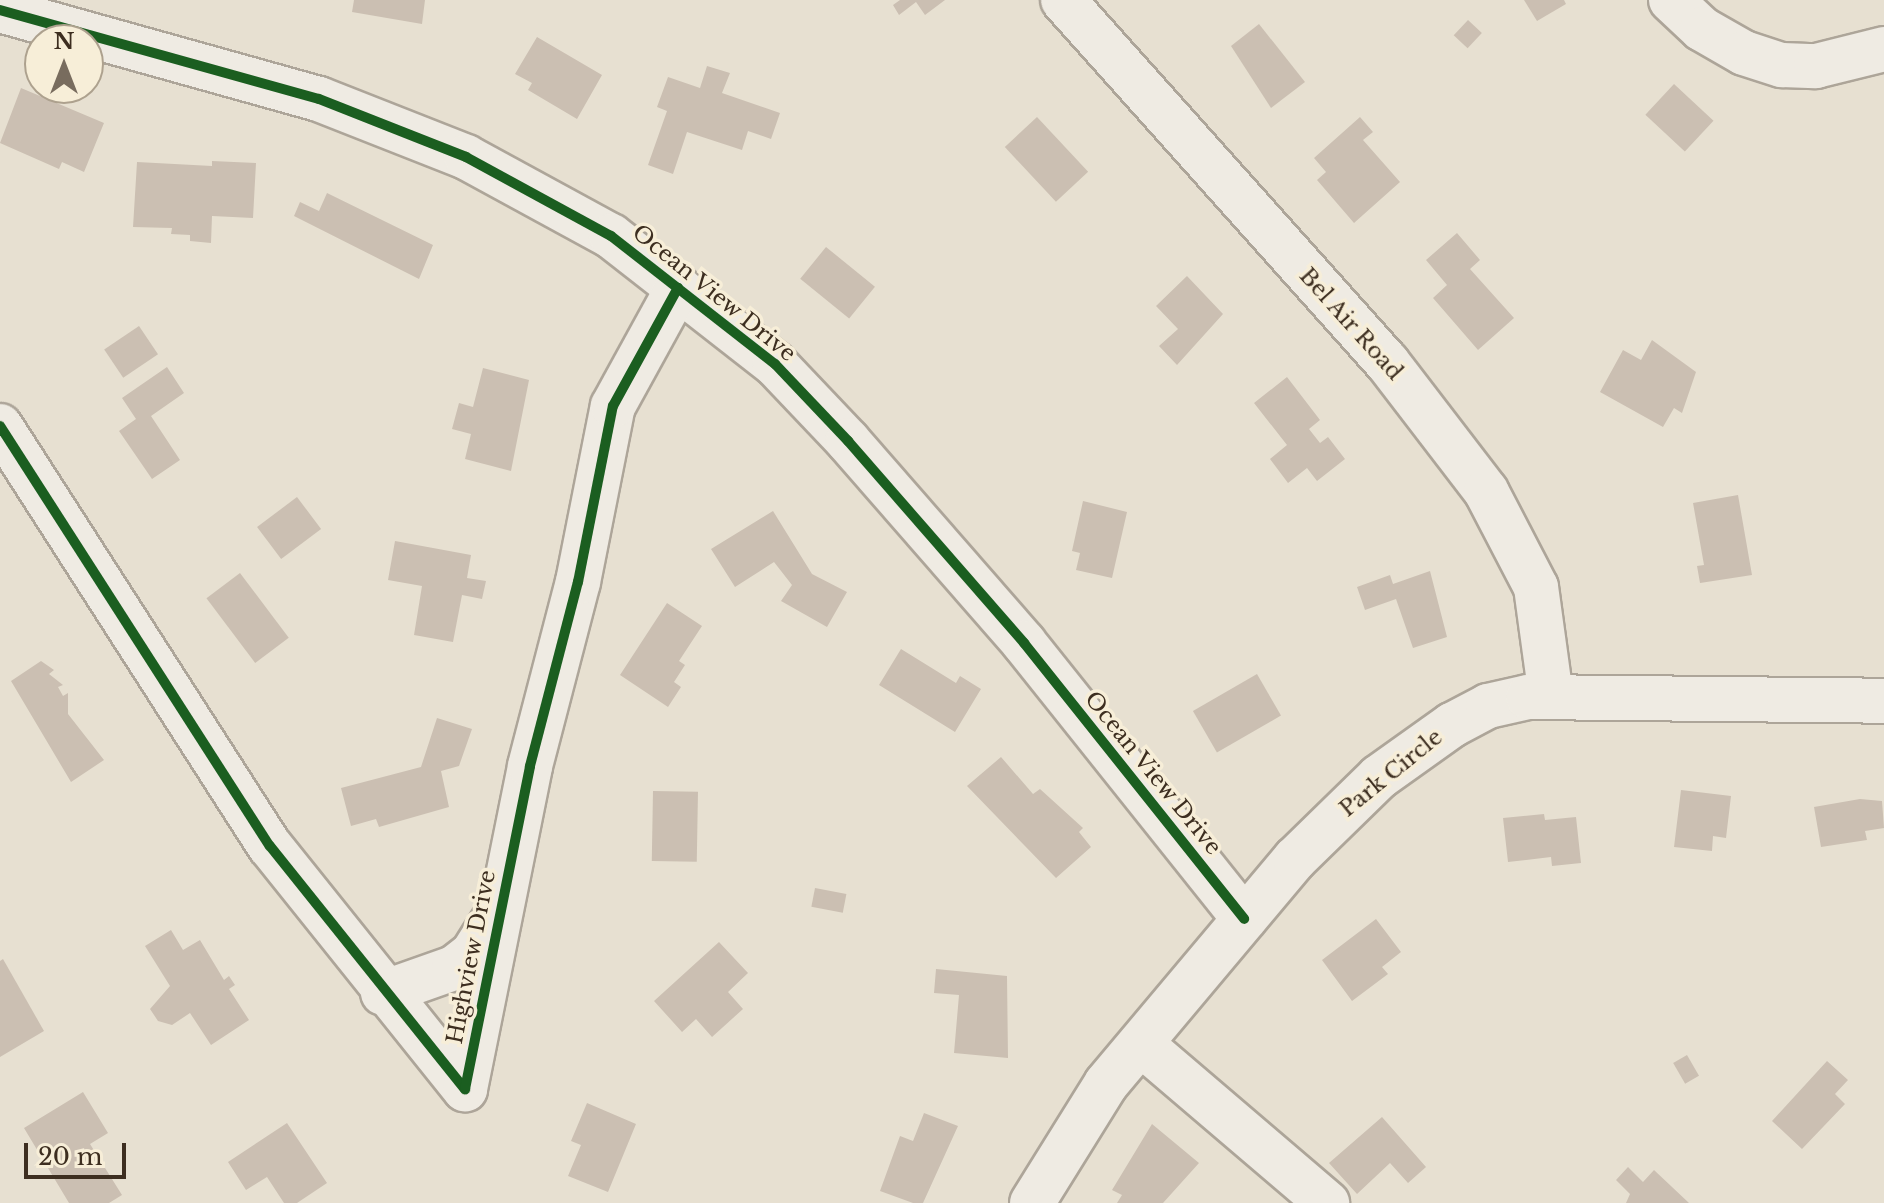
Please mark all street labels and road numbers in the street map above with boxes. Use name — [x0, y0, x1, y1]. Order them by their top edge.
street label: Ocean View Drive — [627, 219, 801, 367]
street label: Bel Air Road — [1293, 262, 1409, 386]
street label: Ocean View Drive — [1079, 686, 1227, 860]
street label: Park Circle — [1334, 724, 1448, 822]
street label: Highview Drive — [441, 868, 501, 1046]

